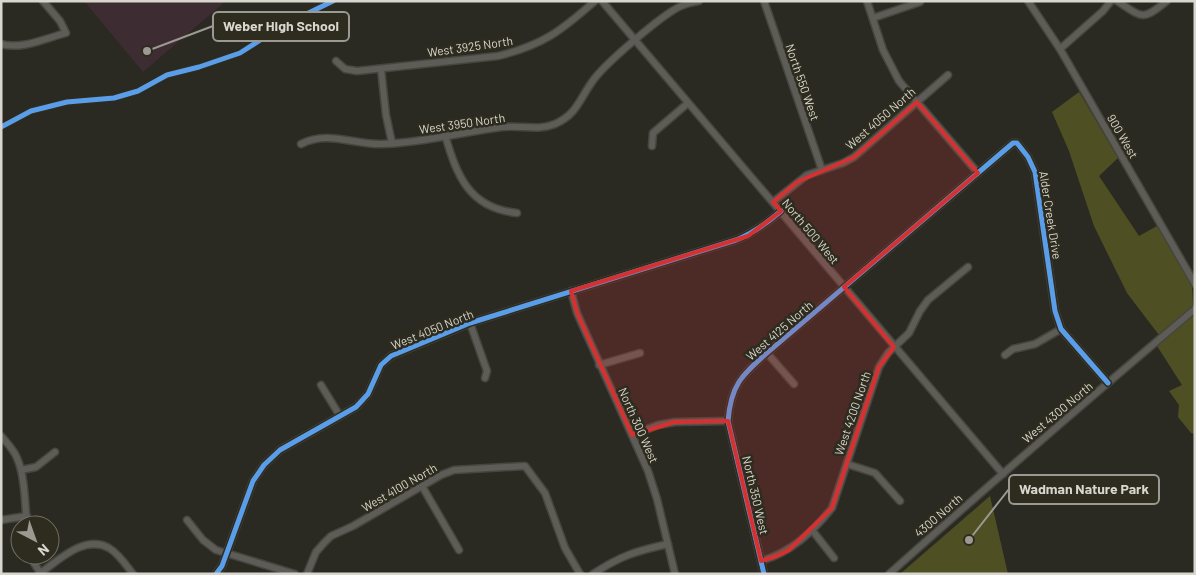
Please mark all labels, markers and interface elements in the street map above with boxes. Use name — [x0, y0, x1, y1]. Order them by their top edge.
callout: Weber High School — [213, 12, 349, 41]
text: Weber High School — [223, 17, 339, 34]
street label: West 3925 North — [426, 33, 514, 59]
street label: North 550 West — [783, 42, 823, 122]
street label: West 4050 North — [842, 84, 918, 152]
street label: West 3950 North — [418, 110, 506, 136]
street label: 900 West — [1105, 111, 1141, 161]
street label: Alder Creek Drive — [1037, 170, 1065, 260]
street label: North 500 West — [780, 196, 842, 266]
street label: West 4125 North — [743, 297, 815, 363]
street label: West 4050 North — [389, 306, 475, 352]
street label: West 4200 North — [831, 369, 873, 457]
street label: West 4300 North — [1019, 379, 1095, 445]
street label: North 300 West — [616, 385, 662, 465]
street label: North 350 West — [740, 454, 772, 536]
street label: West 4100 North — [359, 460, 439, 514]
callout: Wadman Nature Park — [1009, 475, 1159, 504]
text: Wadman Nature Park — [1019, 480, 1149, 497]
street label: 4300 North — [911, 490, 965, 540]
north arrow — [10, 515, 60, 565]
text: N — [35, 541, 53, 560]

